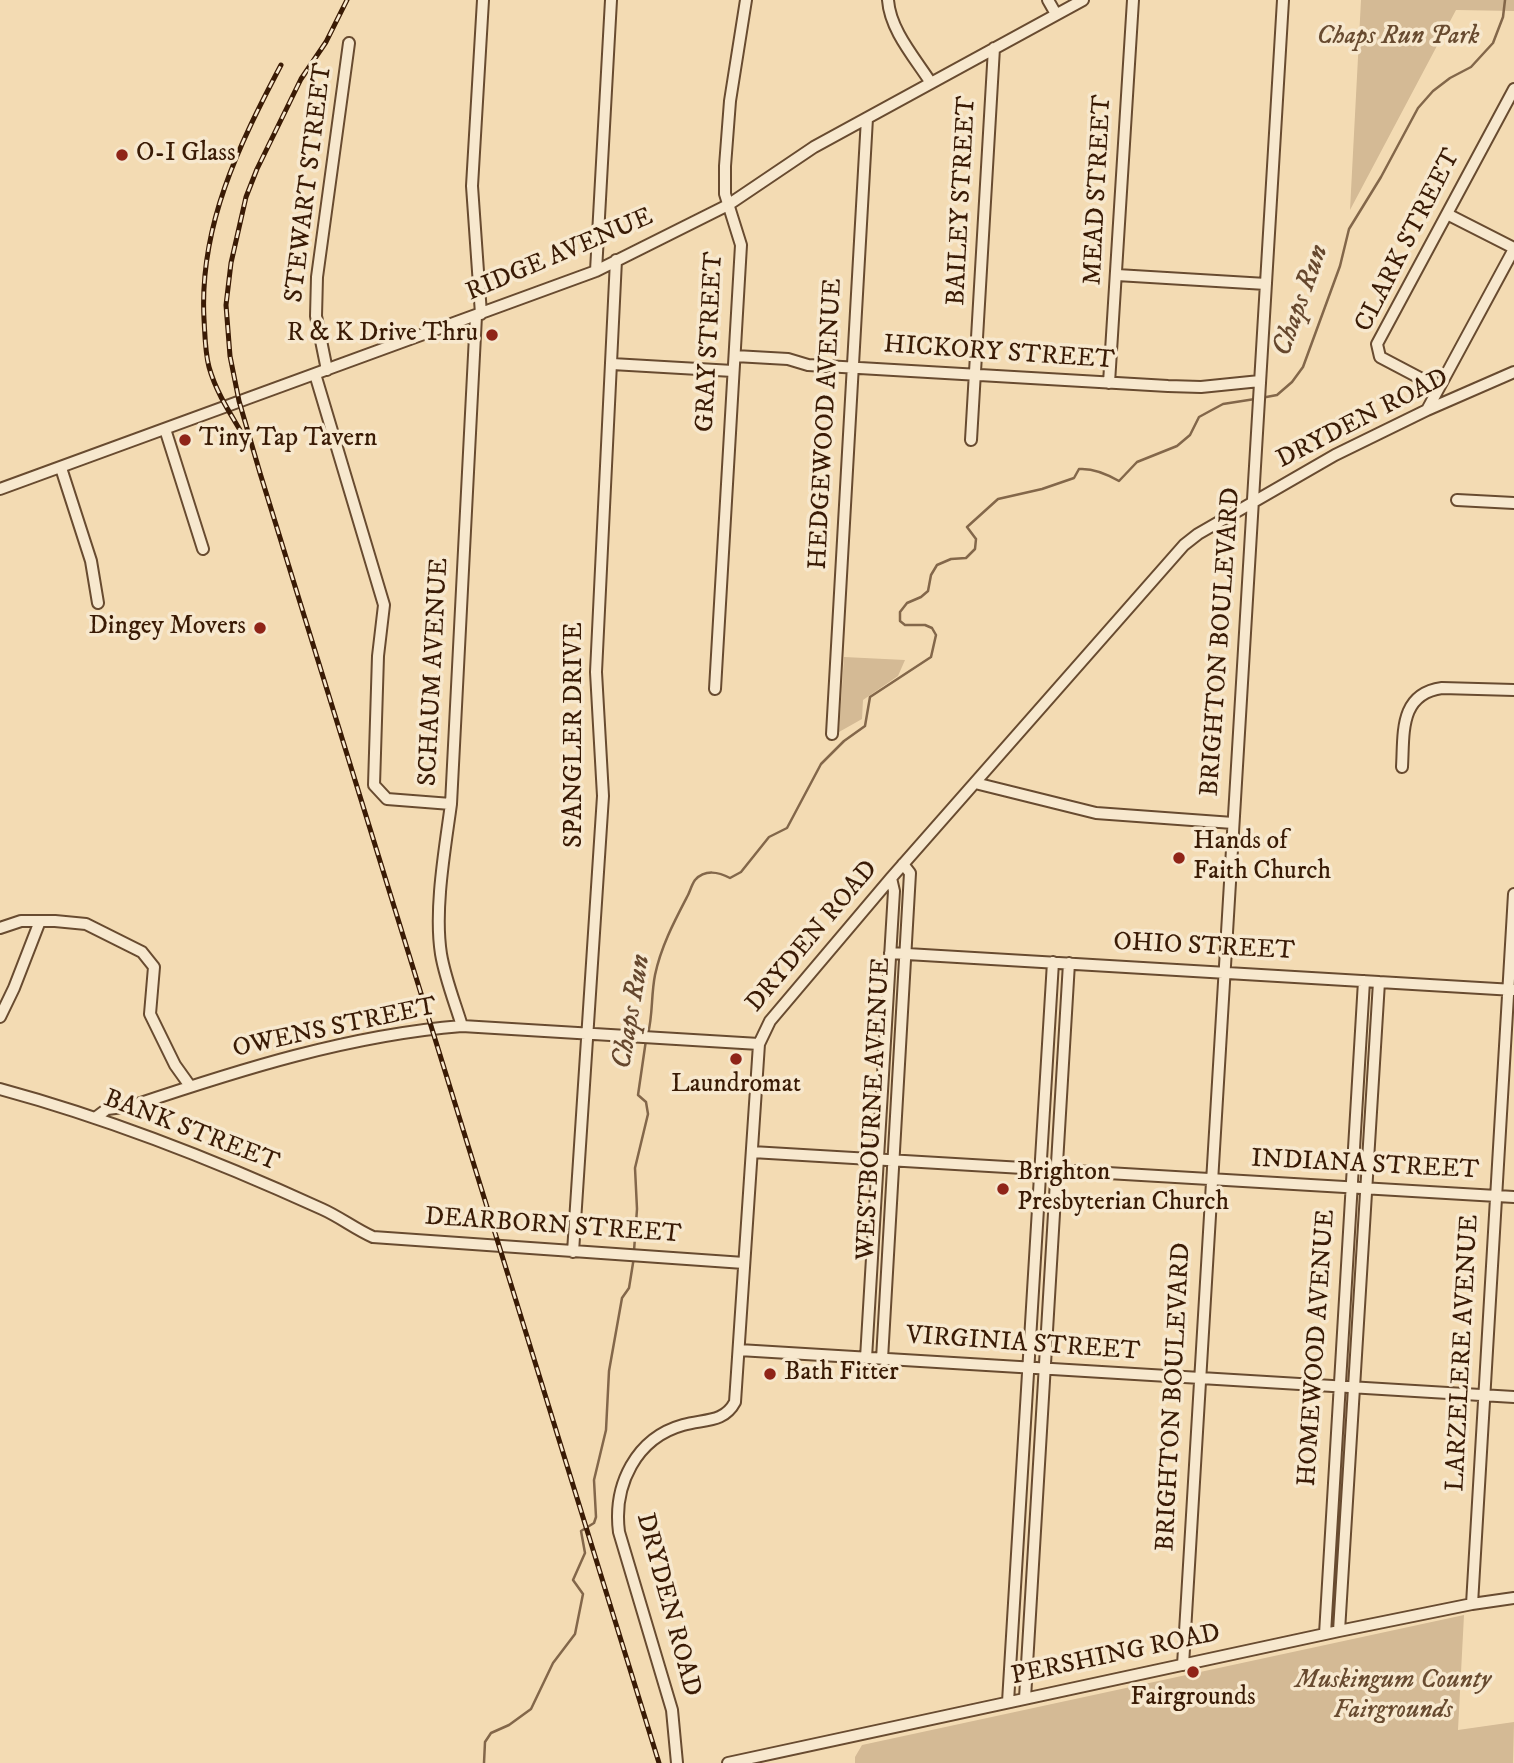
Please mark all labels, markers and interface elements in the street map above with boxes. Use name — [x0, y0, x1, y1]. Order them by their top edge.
park label: Chaps Run Park — [1317, 22, 1479, 54]
street label: STEWART STREET — [280, 61, 340, 305]
street label: MEAD STREET — [1078, 94, 1120, 286]
street label: BAILEY STREET — [942, 95, 984, 307]
place label: O-I Glass — [136, 139, 236, 171]
street label: CLARK STREET — [1349, 144, 1469, 338]
marker: O-I Glass — [114, 147, 130, 163]
street label: RIDGE AVENUE — [462, 203, 658, 309]
water label: Chaps Run — [1266, 241, 1338, 361]
street label: GRAY STREET — [691, 251, 731, 433]
street label: HEDGEWOOD AVENUE — [804, 278, 850, 570]
place label: R & K Drive Thru — [287, 319, 478, 351]
marker: R & K Drive Thru — [484, 327, 500, 343]
street label: HICKORY STREET — [882, 330, 1116, 378]
street label: DRYDEN ROAD — [1272, 363, 1454, 477]
place label: Tiny Tap Tavern — [199, 424, 377, 456]
marker: Tiny Tap Tavern — [177, 432, 193, 448]
street label: BRIGHTON BOULEVARD — [1196, 487, 1248, 797]
street label: SCHAUM AVENUE — [413, 557, 457, 787]
place label: Dingey Movers — [88, 612, 246, 644]
marker: Dingey Movers — [252, 620, 268, 636]
street label: SPANGLER DRIVE — [560, 622, 592, 848]
place label: Hands of Faith Church — [1193, 827, 1331, 888]
marker: Hands of Faith Church — [1171, 850, 1187, 866]
street label: DRYDEN ROAD — [740, 855, 886, 1019]
street label: OHIO STREET — [1113, 928, 1295, 968]
water label: Chaps Run — [606, 952, 660, 1072]
street label: WESTBOURNE AVENUE — [851, 957, 899, 1261]
street label: OWENS STREET — [230, 992, 440, 1066]
marker: Laundromat — [728, 1051, 744, 1067]
place label: Laundromat — [671, 1070, 801, 1102]
street label: BANK STREET — [99, 1084, 283, 1180]
street label: INDIANA STREET — [1250, 1144, 1480, 1188]
place label: Brighton Presbyterian Church — [1017, 1158, 1229, 1220]
marker: Brighton Presbyterian Church — [995, 1181, 1011, 1197]
street label: DEARBORN STREET — [424, 1202, 682, 1252]
street label: HOMEWOOD AVENUE — [1293, 1209, 1343, 1487]
street label: LARZELERE AVENUE — [1441, 1214, 1487, 1492]
street label: BRIGHTON BOULEVARD — [1151, 1242, 1199, 1552]
street label: VIRGINIA STREET — [905, 1321, 1141, 1369]
place label: Bath Fitter — [784, 1358, 899, 1390]
marker: Bath Fitter — [762, 1366, 778, 1382]
street label: DRYDEN ROAD — [628, 1510, 706, 1700]
street label: PERSHING ROAD — [1009, 1619, 1223, 1693]
marker: Fairgrounds — [1185, 1664, 1201, 1680]
park label: Muskingum County Fairgrounds — [1295, 1666, 1491, 1728]
place label: Fairgrounds — [1130, 1683, 1256, 1715]

